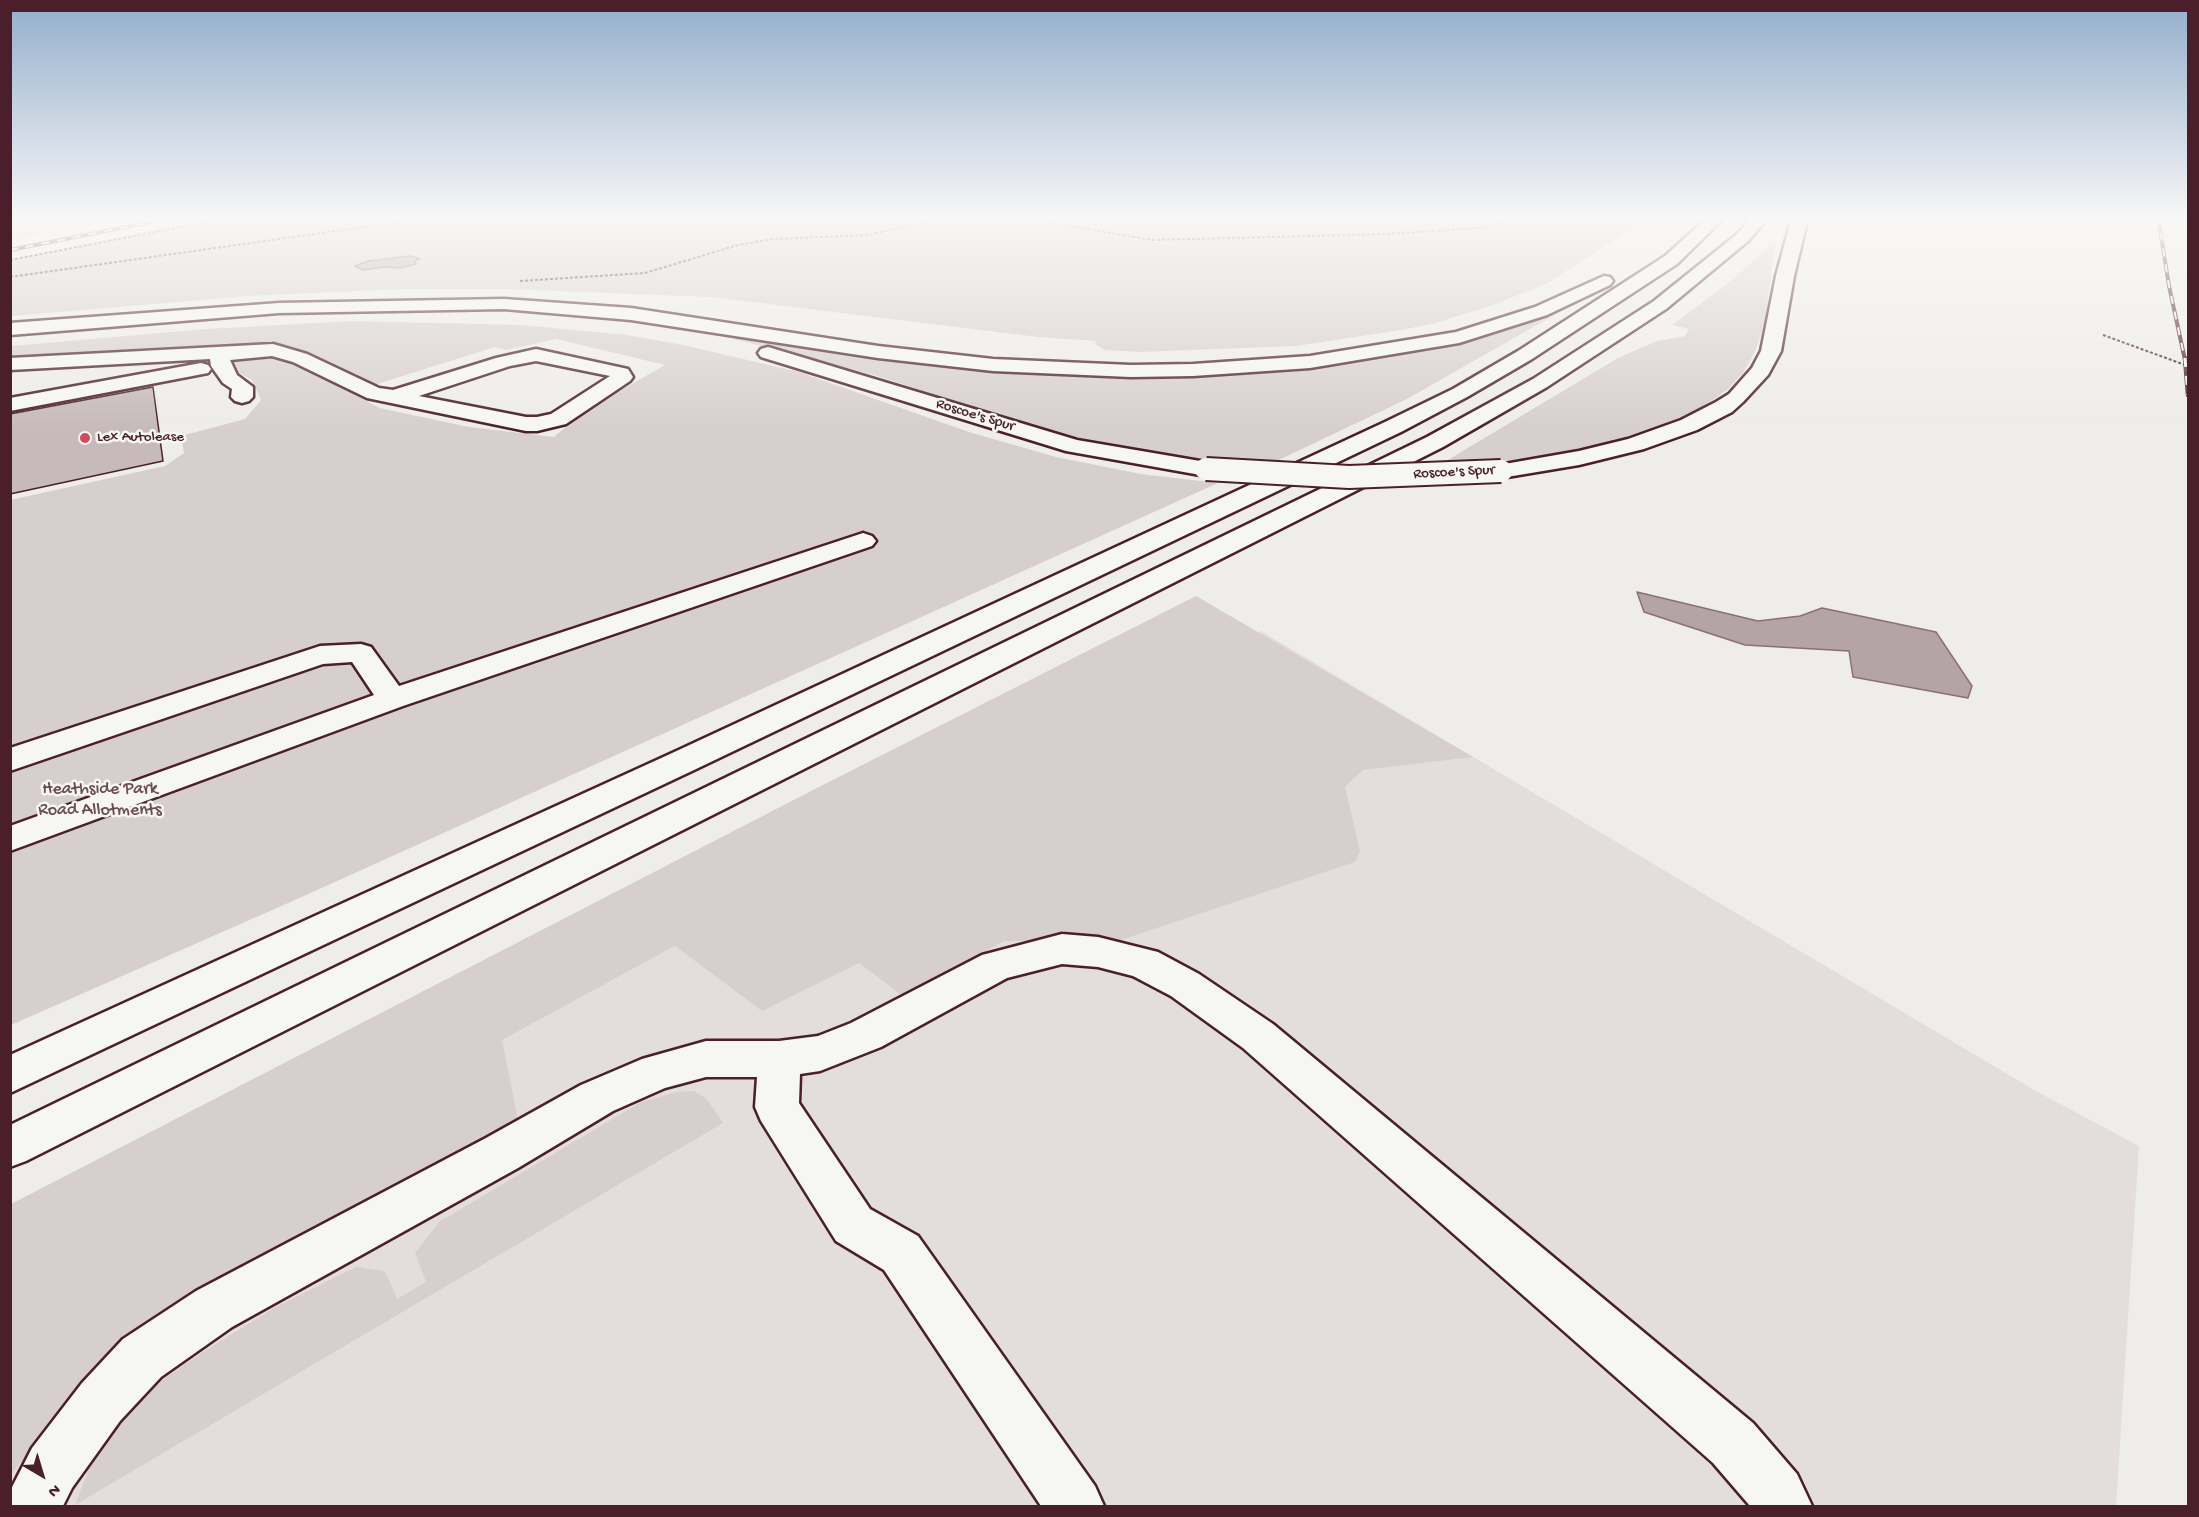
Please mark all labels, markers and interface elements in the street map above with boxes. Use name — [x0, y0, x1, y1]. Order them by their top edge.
street label: Roscoe's Spur — [933, 395, 1017, 437]
place label: Lex Autolease — [97, 429, 184, 447]
marker: Lex Autolease — [78, 431, 92, 445]
street label: Roscoe's Spur — [1413, 462, 1495, 484]
park label: Heathside Park Road Allotments — [38, 779, 162, 822]
north arrow — [12, 1445, 72, 1505]
text: N — [43, 1479, 63, 1500]

